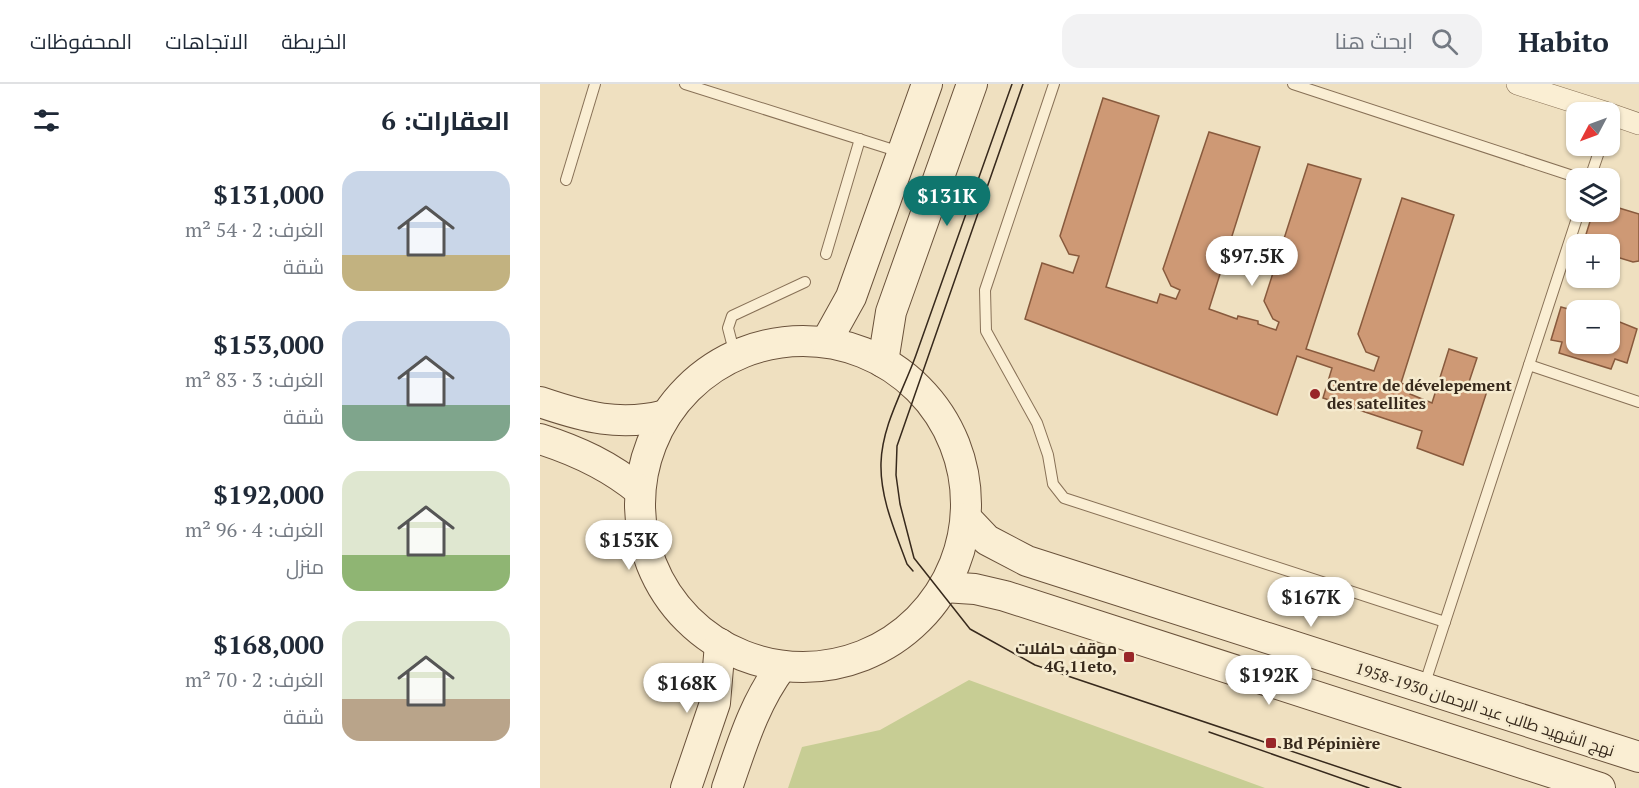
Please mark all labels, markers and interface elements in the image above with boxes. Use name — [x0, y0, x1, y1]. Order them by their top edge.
search box — [1062, 14, 1482, 68]
text: Habito — [1518, 23, 1609, 60]
icon: search — [1428, 25, 1461, 58]
text: ابحث هنا — [1334, 26, 1413, 55]
text: المحفوظات — [30, 27, 132, 55]
text: الاتجاهات — [165, 27, 248, 55]
text: الخريطة — [281, 27, 347, 55]
north arrow — [1566, 102, 1620, 156]
map controls — [1566, 102, 1620, 354]
text: العقارات: 6 — [381, 103, 510, 137]
icon: filters — [30, 104, 63, 137]
button: layers — [1566, 168, 1620, 222]
pin: $131K — [905, 176, 989, 227]
text: $131,000 — [213, 177, 324, 211]
text: $131K — [917, 182, 977, 209]
icon: home — [390, 195, 462, 267]
text: الغرف: 2 · 54 m² — [185, 216, 324, 243]
button: + — [1566, 234, 1620, 288]
pin: $97.5K — [1203, 236, 1301, 287]
text: $97.5K — [1220, 242, 1284, 269]
text: شقة — [283, 253, 324, 280]
button: − — [1566, 300, 1620, 354]
text: $153,000 — [213, 327, 324, 361]
icon: home — [390, 345, 462, 417]
text: الغرف: 3 · 83 m² — [185, 366, 324, 393]
place label: Centre de dévelepement des satellites — [1327, 374, 1512, 414]
marker: Centre de dévelepement des satellites — [1308, 387, 1322, 401]
text: شقة — [283, 403, 324, 430]
text: $192,000 — [213, 477, 324, 511]
icon: home — [390, 495, 462, 567]
text: الغرف: 4 · 96 m² — [185, 516, 324, 543]
pin: $153K — [587, 520, 671, 571]
text: $153K — [599, 526, 659, 553]
text: منزل — [286, 553, 324, 580]
pin: $167K — [1269, 577, 1353, 628]
text: $167K — [1281, 583, 1341, 610]
text: $168,000 — [213, 627, 324, 661]
place label: موقف حافلات 4G,11eto, — [1015, 637, 1117, 677]
icon: home — [390, 645, 462, 717]
marker: موقف حافلات 4G,11eto, — [1122, 650, 1136, 664]
pin: $192K — [1227, 655, 1311, 706]
street label: نهج الشهيد طالب عبد الرحمان 1930-1958 — [1352, 657, 1617, 762]
text: $192K — [1239, 661, 1299, 688]
pin: $168K — [645, 663, 729, 714]
text: الغرف: 2 · 70 m² — [185, 666, 324, 693]
text: $168K — [657, 669, 717, 696]
text: شقة — [283, 703, 324, 730]
place label: Bd Pépinière — [1283, 732, 1381, 754]
marker: Bd Pépinière — [1264, 736, 1278, 750]

